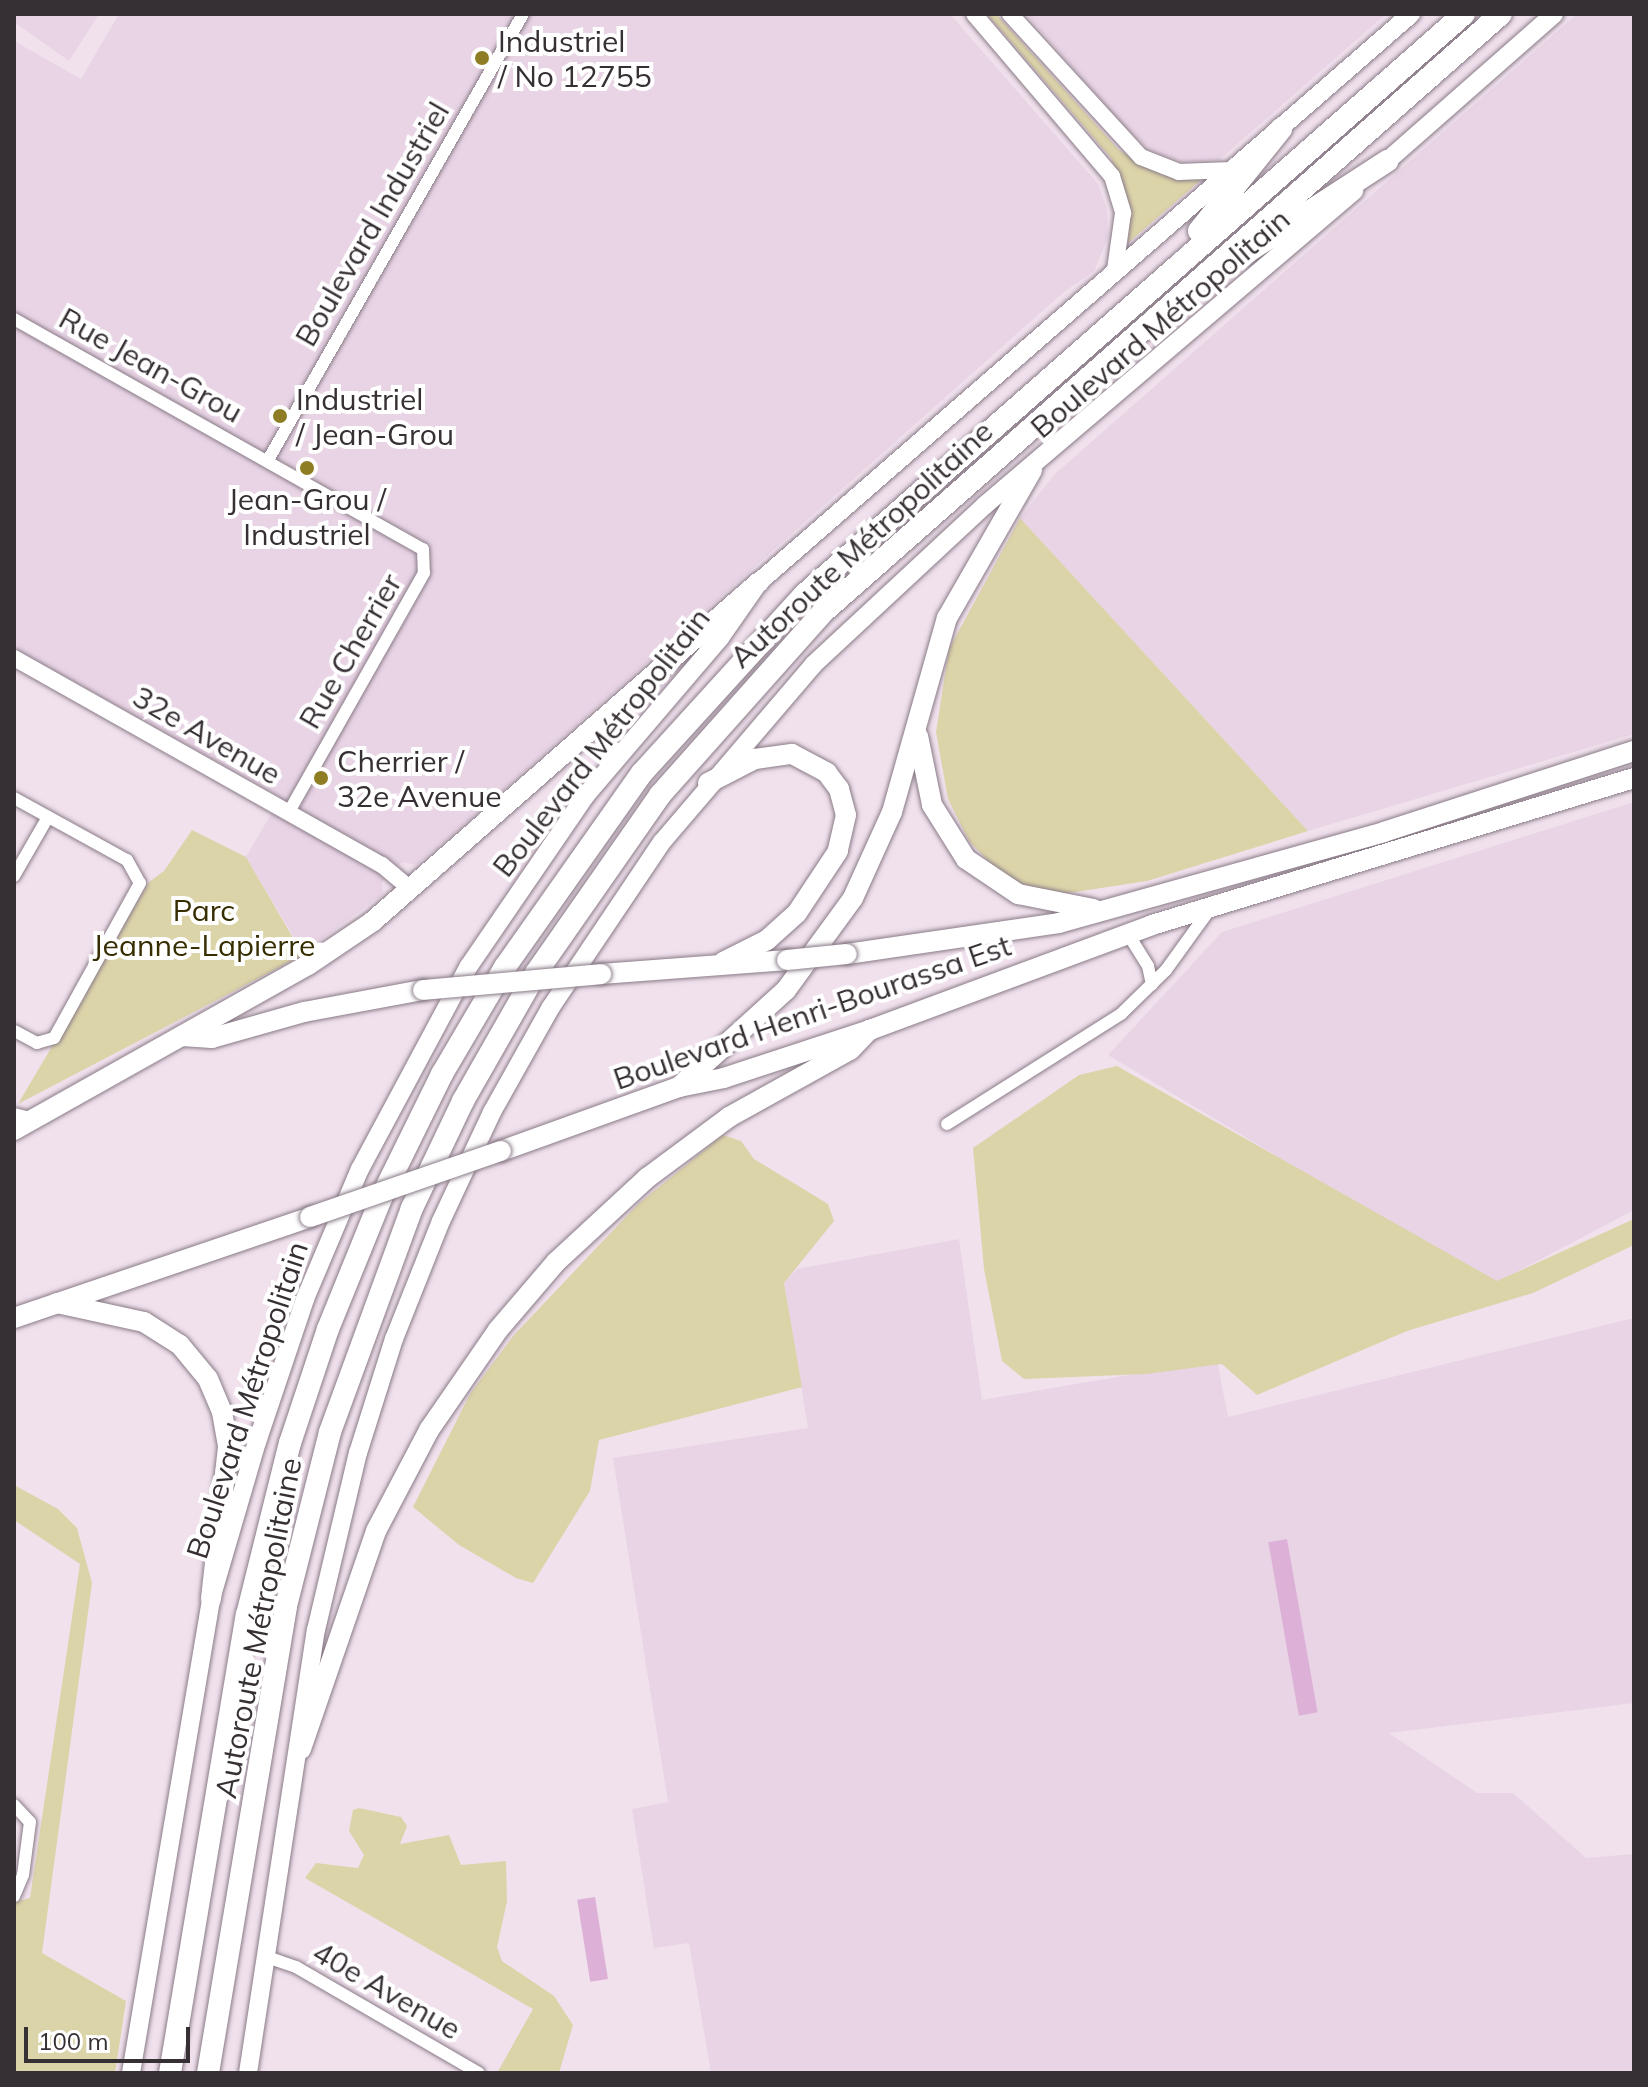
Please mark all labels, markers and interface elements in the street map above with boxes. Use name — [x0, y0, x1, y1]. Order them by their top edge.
place label: Industriel / No 12755 — [498, 23, 652, 94]
marker: Industriel / No 12755 — [473, 49, 491, 67]
street label: Boulevard Industriel — [288, 96, 456, 352]
street label: Boulevard Métropolitain — [1023, 201, 1297, 445]
street label: Rue Jean-Grou — [53, 300, 249, 430]
place label: Industriel / Jean-Grou — [296, 381, 454, 452]
marker: Industriel / Jean-Grou — [271, 407, 289, 425]
street label: Autoroute Métropolitaine — [722, 413, 1000, 675]
marker: Jean-Grou / Industriel — [298, 459, 316, 477]
place label: Jean-Grou / Industriel — [228, 481, 386, 552]
street label: Rue Cherrier — [291, 567, 409, 735]
street label: Boulevard Métropolitain — [485, 600, 717, 884]
street label: 32e Avenue — [127, 678, 287, 792]
place label: Cherrier / 32e Avenue — [337, 743, 502, 814]
marker: Cherrier / 32e Avenue — [312, 769, 330, 787]
park label: Parc Jeanne-Lapierre — [93, 892, 315, 962]
street label: Boulevard Henri-Bourassa Est — [609, 927, 1015, 1097]
street label: Boulevard Métropolitain — [179, 1237, 315, 1563]
street label: Autoroute Métropolitaine — [207, 1455, 309, 1801]
street label: 40e Avenue — [307, 1933, 467, 2047]
scale bar — [28, 2011, 194, 2061]
text: 100 m — [38, 2026, 109, 2056]

